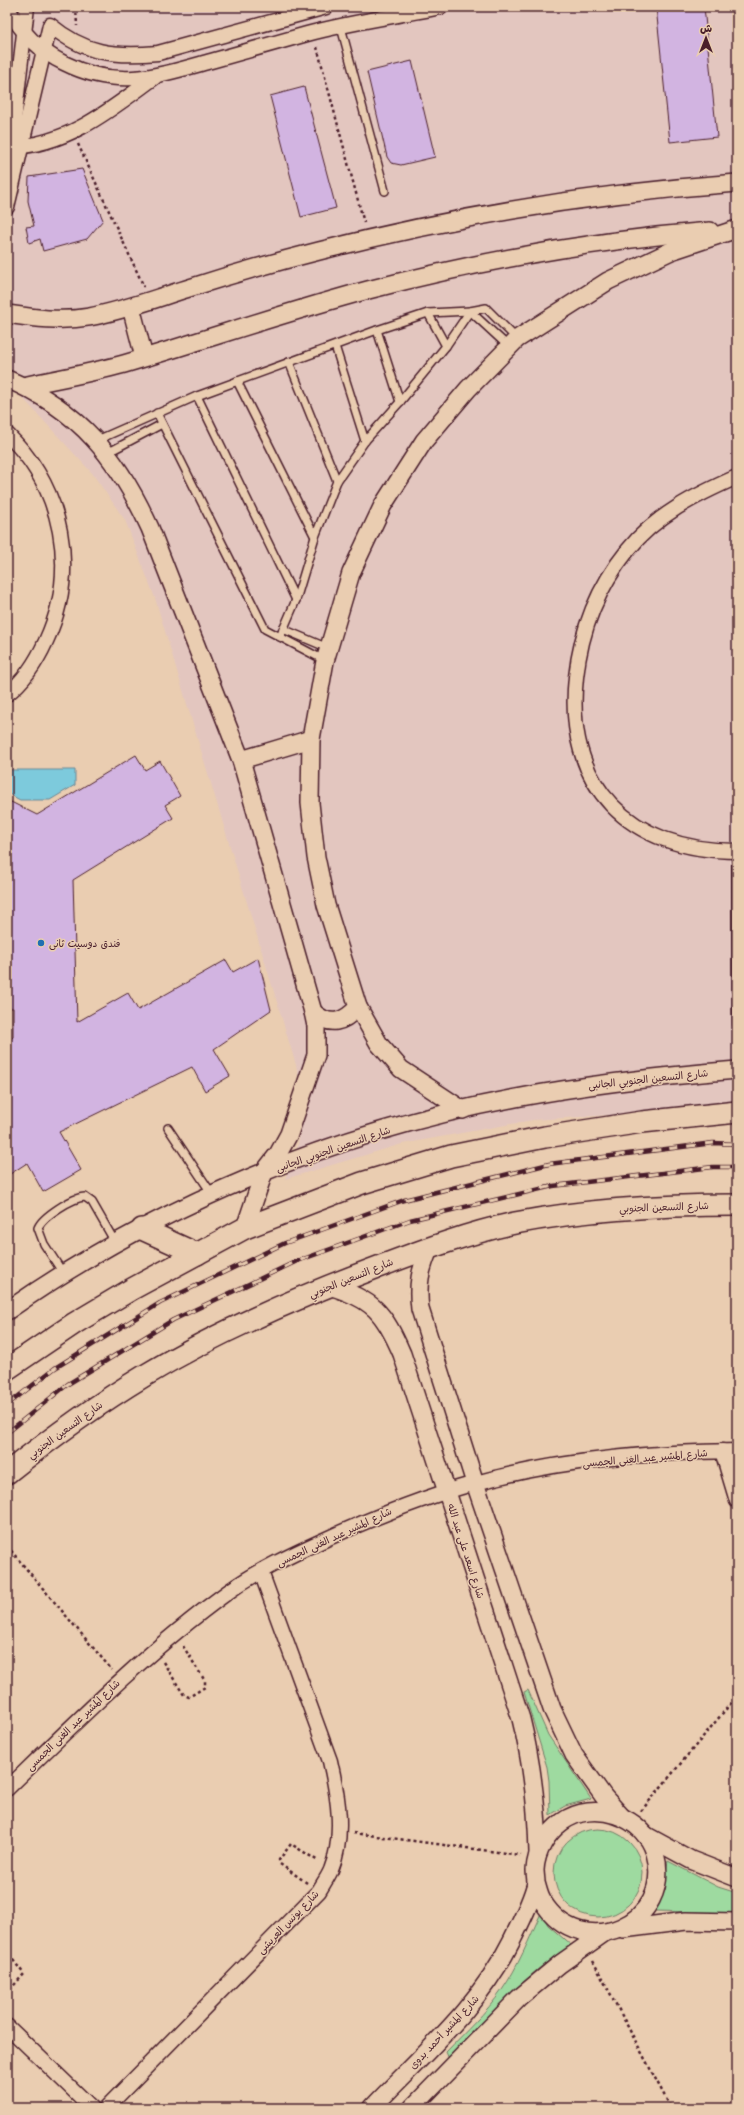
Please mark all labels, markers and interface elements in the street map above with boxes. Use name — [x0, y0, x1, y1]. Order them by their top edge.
north arrow — [686, 18, 726, 58]
text: ش — [700, 21, 712, 36]
place label: فندق دوسيت ثانى — [49, 937, 120, 951]
marker: فندق دوسيت ثانى — [36, 938, 46, 948]
street label: شارع التسعين الجنوبي الجانبى — [587, 1066, 709, 1095]
street label: شارع التسعين الجنوبي الجانبى — [274, 1123, 393, 1178]
street label: شارع التسعين الجنوبي — [619, 1199, 709, 1218]
street label: شارع التسعين الجنوبي — [307, 1255, 396, 1304]
street label: شارع التسعين الجنوبي — [25, 1398, 107, 1464]
street label: شارع المشير عبد الغنى الجمسى — [582, 1446, 709, 1471]
street label: شارع اسعد على عبد الله — [444, 1502, 488, 1601]
street label: شارع المشير عبد الغنى الجمسى — [274, 1504, 394, 1570]
street label: شارع المشير عبد الغنى الجمسى — [23, 1676, 124, 1774]
street label: شارع يونس العريشى — [254, 1887, 323, 1957]
street label: شارع المشير أحمد بدوى — [406, 1992, 483, 2072]

